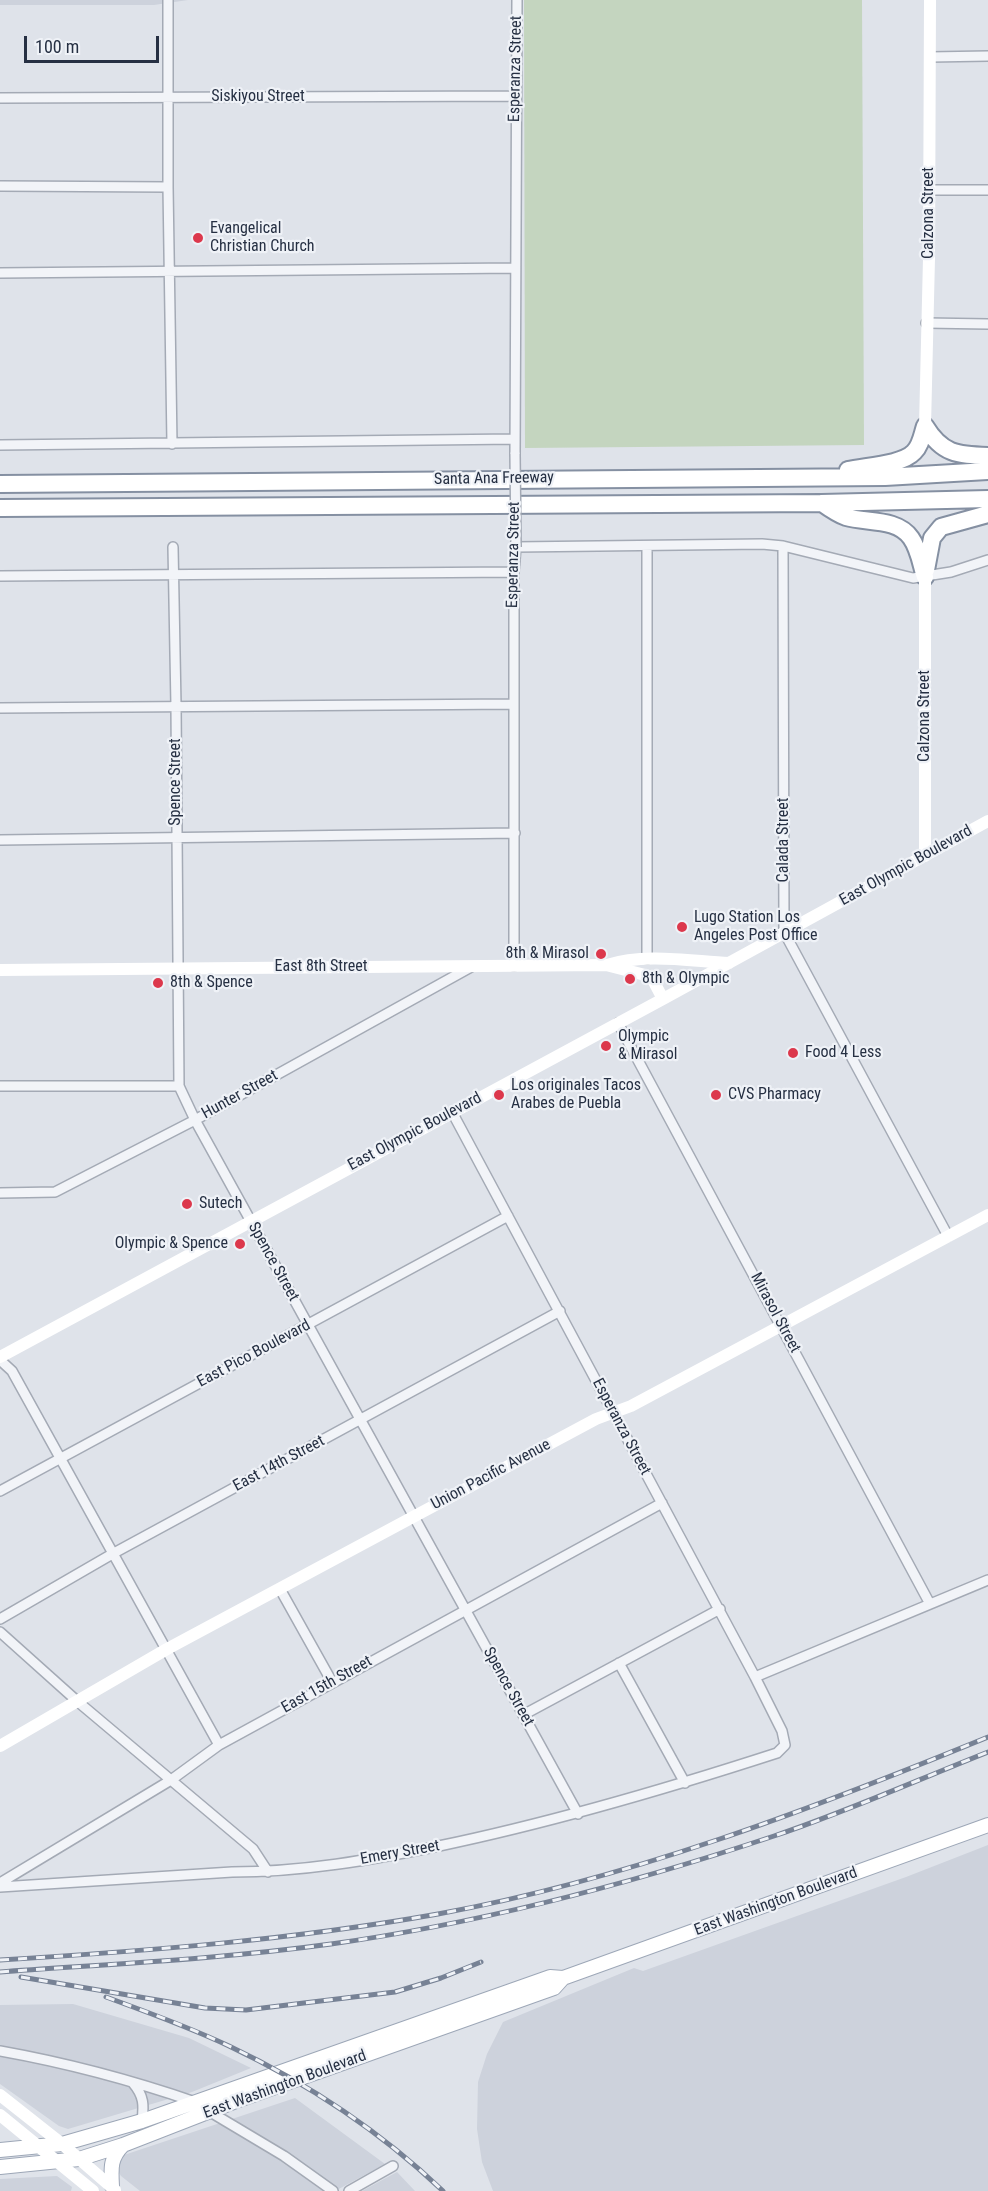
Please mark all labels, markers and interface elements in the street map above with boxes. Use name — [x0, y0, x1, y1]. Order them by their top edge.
street label: Esperanza Street — [505, 16, 527, 122]
scale bar — [27, 24, 162, 62]
text: 100 m — [35, 36, 79, 57]
street label: Siskiyou Street — [211, 87, 305, 107]
street label: Calzona Street — [919, 167, 939, 259]
place label: Evangelical Christian Church — [210, 219, 315, 257]
marker: Evangelical Christian Church — [191, 231, 205, 245]
street label: Santa Ana Freeway — [434, 468, 554, 490]
street label: Esperanza Street — [503, 502, 525, 608]
street label: Calzona Street — [915, 670, 935, 762]
street label: Spence Street — [166, 738, 186, 826]
street label: Calada Street — [774, 798, 794, 882]
street label: East Olympic Boulevard — [836, 822, 976, 910]
place label: Lugo Station Los Angeles Post Office — [694, 908, 817, 946]
marker: Lugo Station Los Angeles Post Office — [675, 920, 689, 934]
place label: 8th & Mirasol — [506, 944, 589, 964]
marker: 8th & Mirasol — [594, 947, 608, 961]
street label: East 8th Street — [275, 957, 367, 977]
place label: 8th & Olympic — [642, 969, 729, 989]
marker: 8th & Olympic — [623, 972, 637, 986]
place label: 8th & Spence — [170, 973, 253, 993]
marker: 8th & Spence — [151, 976, 165, 990]
place label: Olympic & Mirasol — [618, 1027, 677, 1065]
marker: Olympic & Mirasol — [599, 1039, 613, 1053]
place label: Food 4 Less — [805, 1043, 881, 1063]
marker: Food 4 Less — [786, 1046, 800, 1060]
street label: Hunter Street — [199, 1066, 281, 1124]
place label: Los originales Tacos Arabes de Puebla — [511, 1076, 641, 1114]
place label: CVS Pharmacy — [728, 1085, 821, 1105]
marker: Los originales Tacos Arabes de Puebla — [492, 1088, 506, 1102]
marker: CVS Pharmacy — [709, 1088, 723, 1102]
street label: East Olympic Boulevard — [345, 1089, 485, 1175]
place label: Sutech — [199, 1194, 242, 1214]
marker: Sutech — [180, 1197, 194, 1211]
street label: Spence Street — [243, 1219, 303, 1305]
place label: Olympic & Spence — [115, 1234, 228, 1254]
marker: Olympic & Spence — [233, 1237, 247, 1251]
street label: Mirasol Street — [746, 1270, 804, 1356]
street label: East Pico Boulevard — [194, 1316, 314, 1392]
street label: Esperanza Street — [588, 1375, 654, 1479]
street label: East 14th Street — [230, 1432, 328, 1496]
street label: Union Pacific Avenue — [428, 1435, 554, 1515]
street label: Spence Street — [478, 1644, 538, 1730]
street label: East 15th Street — [278, 1652, 376, 1718]
street label: Emery Street — [359, 1837, 441, 1869]
street label: East Washington Boulevard — [692, 1864, 860, 1940]
street label: East Washington Boulevard — [201, 2047, 369, 2123]

